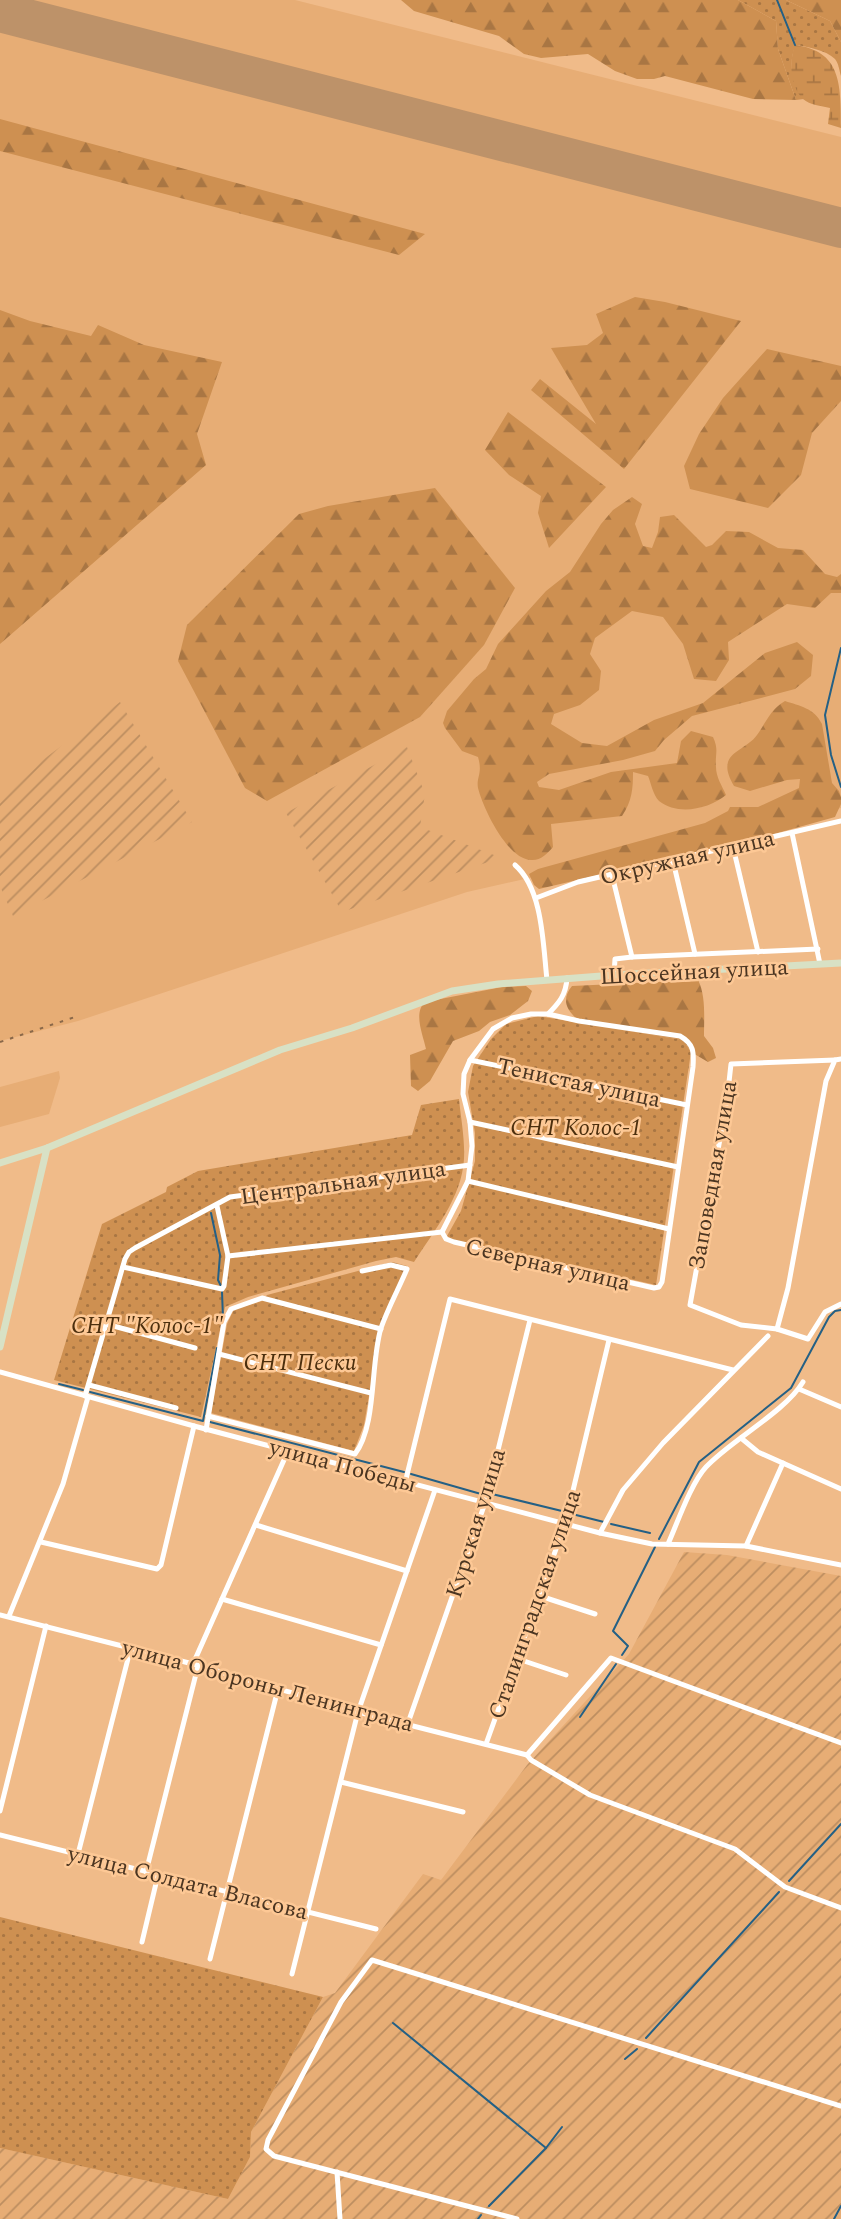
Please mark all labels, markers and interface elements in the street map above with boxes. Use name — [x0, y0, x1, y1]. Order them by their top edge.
street label: Окружная улица — [597, 821, 778, 896]
street label: Шоссейная улица — [599, 950, 789, 995]
street label: Тенистая улица — [494, 1049, 664, 1118]
street label: Заповедная улица — [680, 1078, 747, 1273]
park label: СНТ Колос-1 — [510, 1111, 642, 1146]
street label: Центральная улица — [238, 1152, 448, 1215]
street label: Северная улица — [462, 1229, 634, 1301]
park label: СНТ "Колос-1" — [71, 1309, 224, 1344]
park label: СНТ Пески — [243, 1346, 357, 1381]
street label: улица Победы — [264, 1430, 420, 1503]
street label: Курская улица — [437, 1444, 516, 1603]
street label: Сталинградская улица — [480, 1485, 591, 1724]
street label: улица Обороны Ленинграда — [117, 1630, 417, 1742]
street label: улица Солдата Власова — [63, 1836, 311, 1930]

